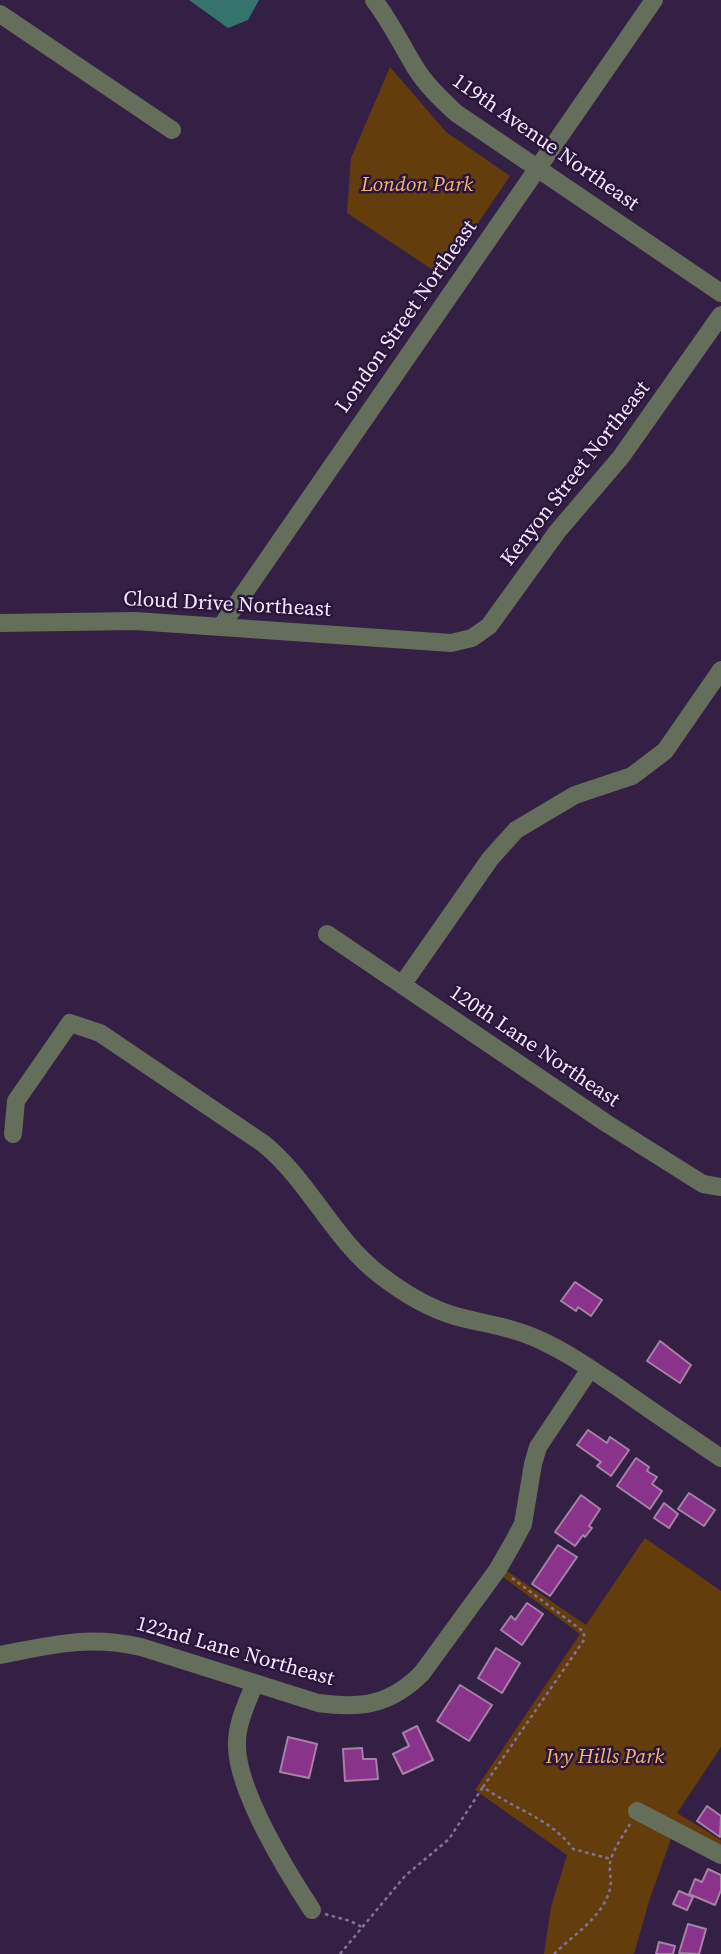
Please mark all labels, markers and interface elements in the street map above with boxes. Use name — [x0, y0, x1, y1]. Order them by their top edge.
street label: 119th Avenue Northeast — [447, 69, 643, 217]
park label: London Park — [361, 173, 473, 199]
street label: London Street Northeast — [331, 216, 483, 418]
street label: Kenyon Street Northeast — [496, 377, 656, 571]
street label: Cloud Drive Northeast — [123, 587, 331, 623]
street label: 120th Lane Northeast — [444, 981, 624, 1113]
street label: 122nd Lane Northeast — [133, 1612, 337, 1692]
park label: Ivy Hills Park — [546, 1745, 664, 1771]

